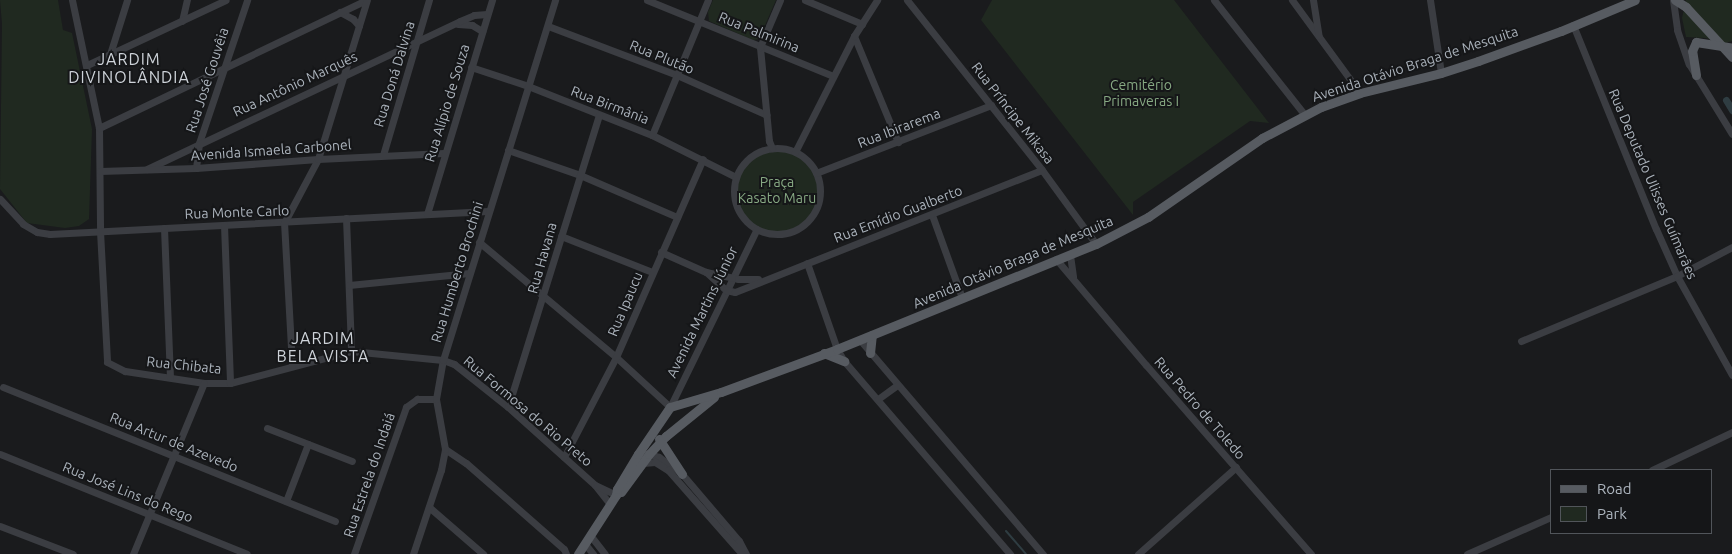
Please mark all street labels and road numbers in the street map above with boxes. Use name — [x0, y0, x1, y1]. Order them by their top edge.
street label: Rua Palmirina — [716, 8, 802, 56]
street label: Rua Doná Dalvina — [370, 19, 418, 129]
street label: Avenida Otávio Braga de Mesquita — [1310, 23, 1520, 105]
street label: Rua José Gouvêia — [182, 25, 232, 135]
street label: Rua Plutão — [627, 36, 697, 78]
street label: Rua Alípio de Souza — [421, 42, 473, 164]
street label: Rua Antônio Marquês — [230, 48, 360, 120]
street label: Rua Príncipe Mikasa — [968, 59, 1058, 167]
street label: Rua Birmânia — [568, 82, 652, 128]
street label: Rua Deputado Ulisses Guímarâes — [1605, 86, 1701, 282]
street label: Rua Ibirarema — [855, 105, 943, 151]
street label: Avenida Ismaela Carbonel — [190, 136, 352, 164]
street label: Rua Emídio Gualberto — [831, 182, 965, 246]
street label: Rua Humberto Brochini — [428, 199, 486, 345]
street label: Rua Monte Carlo — [184, 202, 290, 222]
street label: Avenida Otávio Braga de Mesquita — [910, 212, 1116, 312]
street label: Rua Havana — [524, 220, 560, 296]
street label: Avenida Martins Júnior — [663, 244, 741, 380]
street label: Rua Ipaucu — [604, 269, 646, 339]
street label: Rua Formosa do Rio Preto — [460, 352, 596, 470]
street label: Rua Chibata — [146, 353, 222, 377]
street label: Rua Pedro de Toledo — [1151, 353, 1249, 463]
street label: Rua Artur de Azevedo — [107, 409, 241, 475]
street label: Rua Estrela do Indaiá — [340, 410, 398, 540]
street label: Rua José Lins do Rego — [60, 458, 196, 526]

